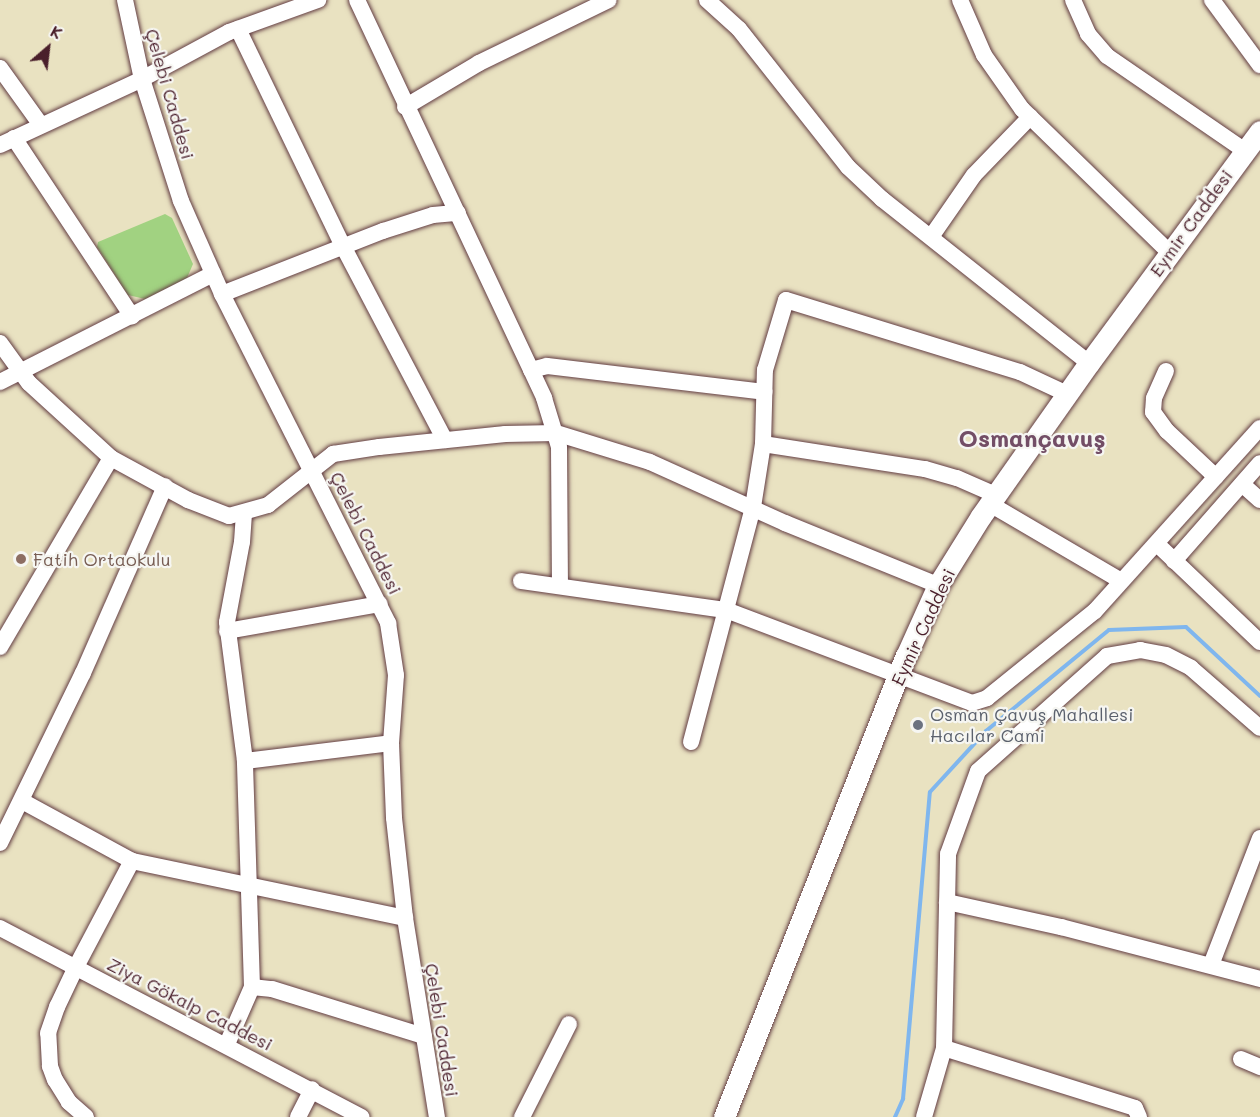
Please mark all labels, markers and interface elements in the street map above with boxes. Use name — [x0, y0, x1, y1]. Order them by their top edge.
north arrow — [18, 18, 78, 78]
text: K — [47, 20, 66, 43]
street label: Çelebi Caddesi — [141, 26, 199, 162]
street label: Eymir Caddesi — [1145, 165, 1237, 281]
district label: Osmançavuş — [958, 424, 1106, 452]
street label: Çelebi Caddesi — [326, 468, 406, 598]
place label: Fatih Ortaokulu — [33, 548, 170, 570]
marker: Fatih Ortaokulu — [14, 552, 28, 566]
street label: Eymir Caddesi — [886, 565, 960, 689]
place label: Osman Çavuş Mahallesi Hacılar Cami — [930, 704, 1134, 746]
marker: Osman Çavuş Mahallesi Hacılar Cami — [911, 718, 925, 732]
street label: Ziya Gökalp Caddesi — [104, 953, 276, 1055]
street label: Çelebi Caddesi — [421, 962, 463, 1098]

